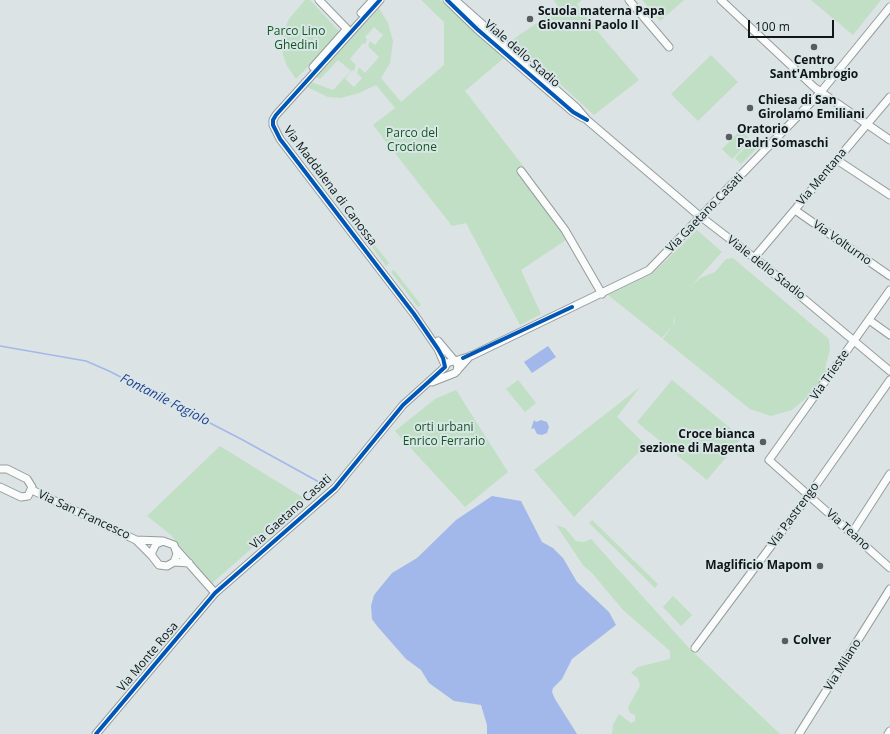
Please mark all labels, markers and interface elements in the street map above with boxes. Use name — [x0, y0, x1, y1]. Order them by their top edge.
place label: Scuola materna Papa Giovanni Paolo II — [538, 5, 665, 33]
scale bar — [750, 12, 836, 38]
marker: Scuola materna Papa Giovanni Paolo II — [525, 14, 535, 24]
street label: Viale dello Stadio — [481, 17, 563, 91]
text: 100 m — [755, 18, 790, 35]
park label: Parco Lino Ghedini — [267, 25, 325, 53]
marker: Centro Sant'Ambrogio — [809, 42, 819, 52]
place label: Centro Sant'Ambrogio — [770, 54, 858, 82]
place label: Chiesa di San Girolamo Emiliani — [758, 94, 865, 122]
marker: Chiesa di San Girolamo Emiliani — [745, 103, 755, 113]
street label: Via Maddalena di Canossa — [280, 123, 380, 249]
place label: Oratorio Padri Somaschi — [737, 123, 828, 151]
park label: Parco del Crocione — [386, 127, 438, 155]
marker: Oratorio Padri Somaschi — [724, 132, 734, 142]
street label: Via Mentana — [794, 146, 850, 208]
street label: Via Gaetano Casati — [663, 170, 747, 256]
street label: Via Volturno — [810, 217, 874, 269]
street label: Viale dello Stadio — [724, 233, 808, 303]
street label: Via Trieste — [807, 347, 853, 403]
water label: Fontanile Fagiolo — [118, 371, 212, 429]
park label: orti urbani Enrico Ferrario — [403, 421, 485, 449]
place label: Croce bianca sezione di Magenta — [640, 428, 755, 456]
marker: Croce bianca sezione di Magenta — [758, 437, 768, 447]
street label: Via Gaetano Casati — [247, 472, 335, 552]
street label: Via Pastrengo — [766, 480, 822, 550]
street label: Via San Francesco — [36, 487, 132, 543]
street label: Via Teano — [823, 506, 873, 554]
place label: Maglificio Mapom — [705, 559, 812, 573]
marker: Maglificio Mapom — [815, 561, 825, 571]
street label: Via Monte Rosa — [115, 619, 181, 695]
place label: Colver — [793, 634, 831, 648]
marker: Colver — [780, 636, 790, 646]
street label: Via Milano — [822, 637, 864, 693]

